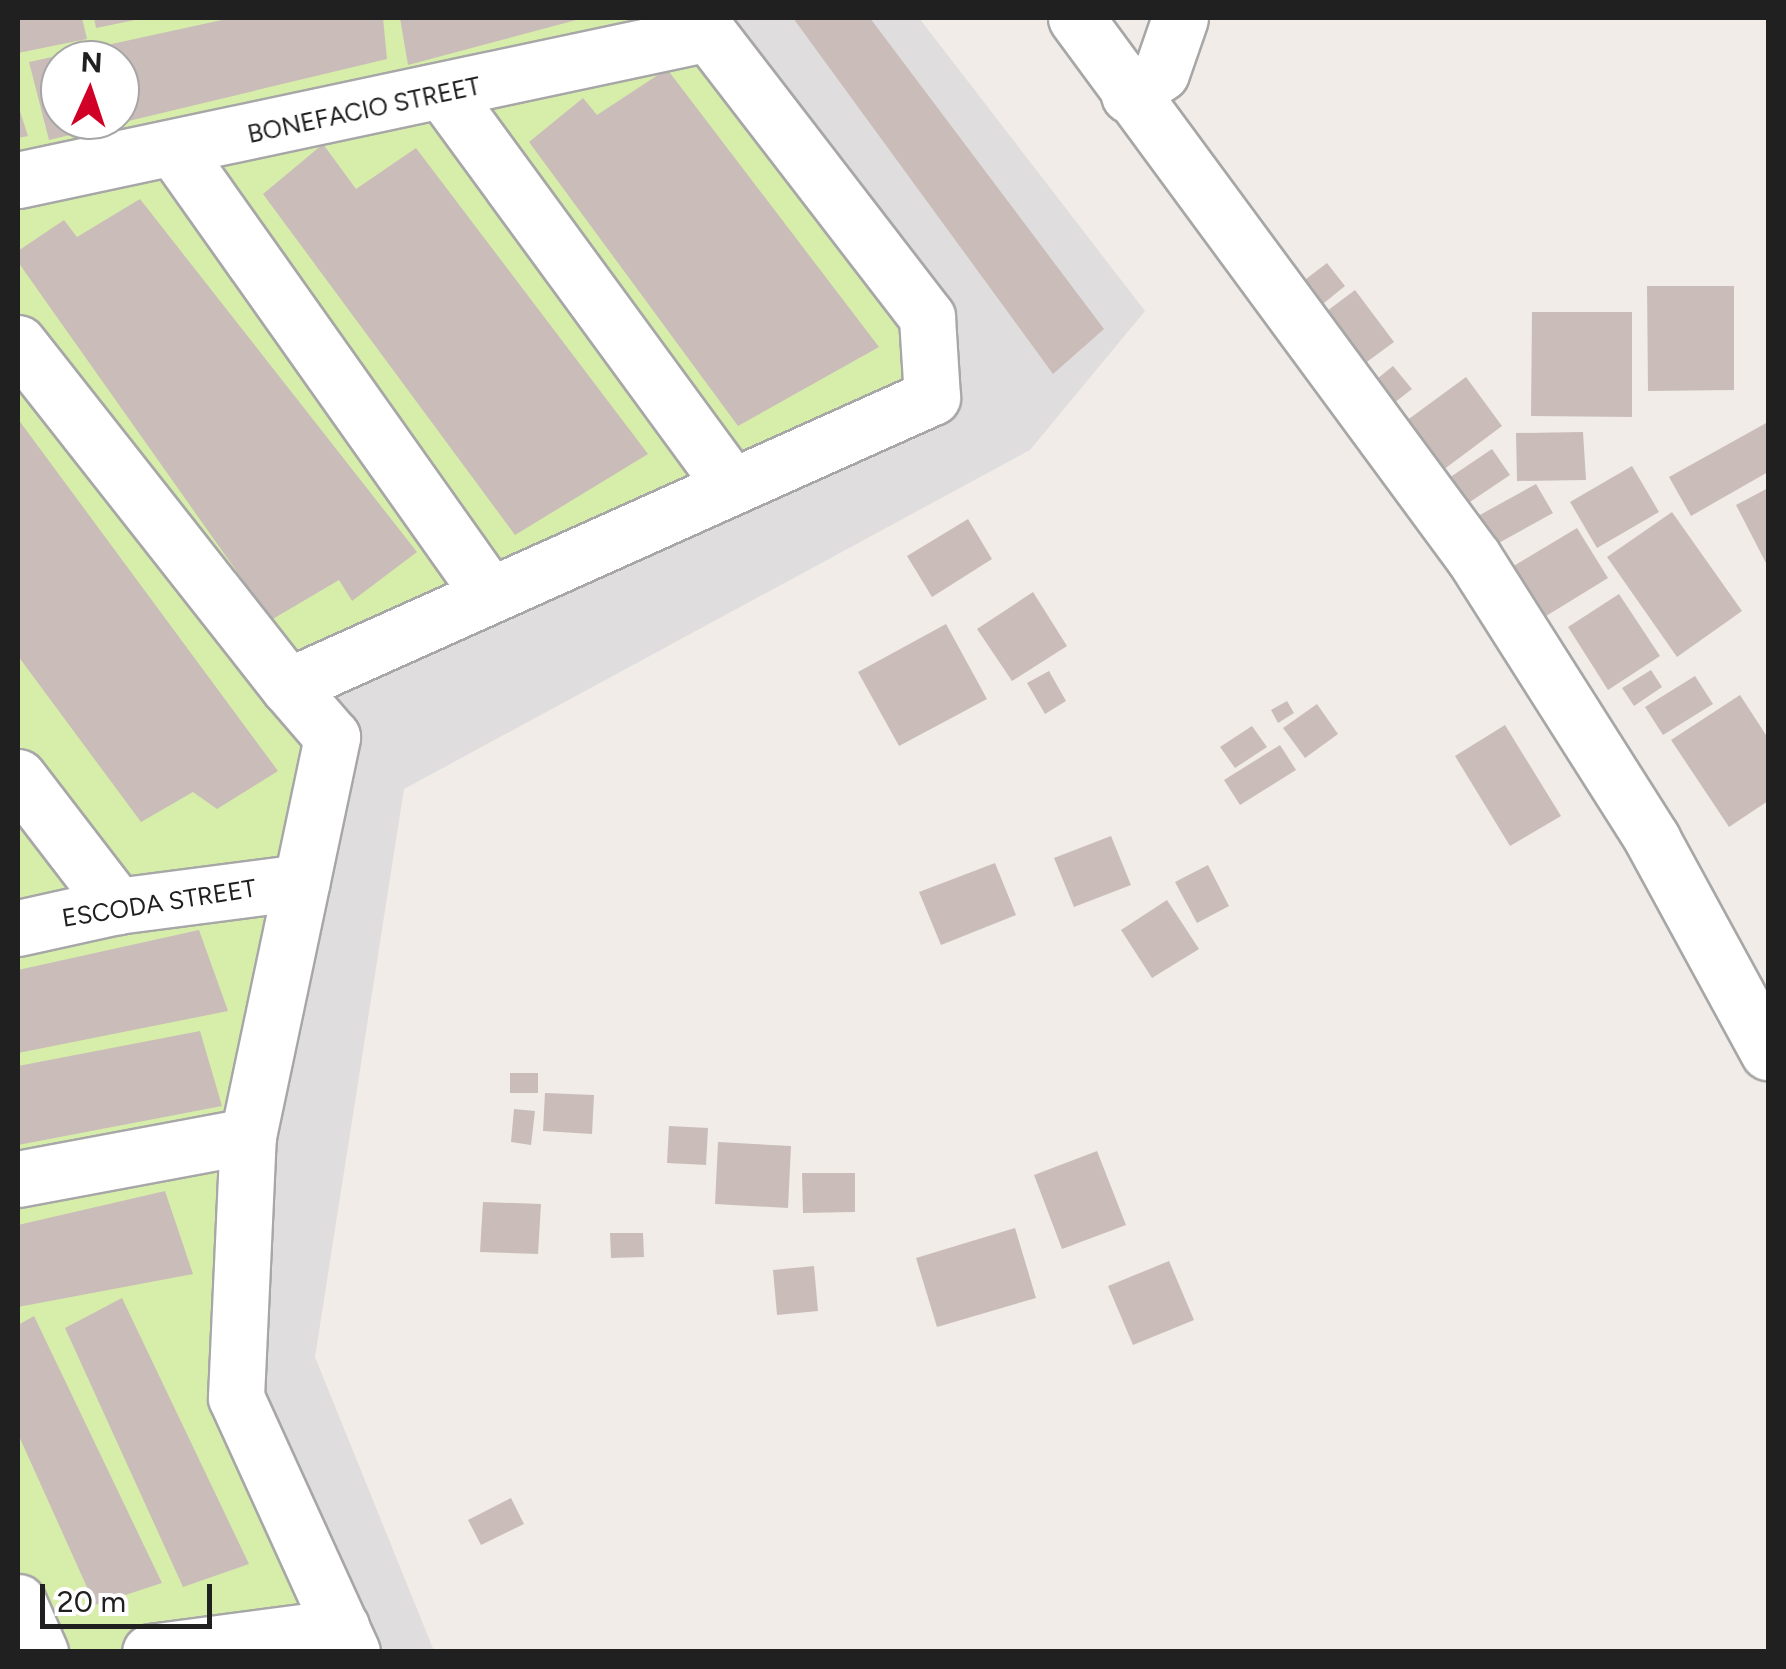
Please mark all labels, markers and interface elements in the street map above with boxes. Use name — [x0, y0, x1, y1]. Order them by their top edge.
north arrow — [40, 40, 140, 140]
text: N — [80, 44, 103, 80]
street label: BONEFACIO STREET — [245, 71, 483, 149]
street label: ESCODA STREET — [60, 873, 258, 933]
scale bar — [45, 1564, 218, 1626]
text: 20 m — [57, 1583, 126, 1620]

